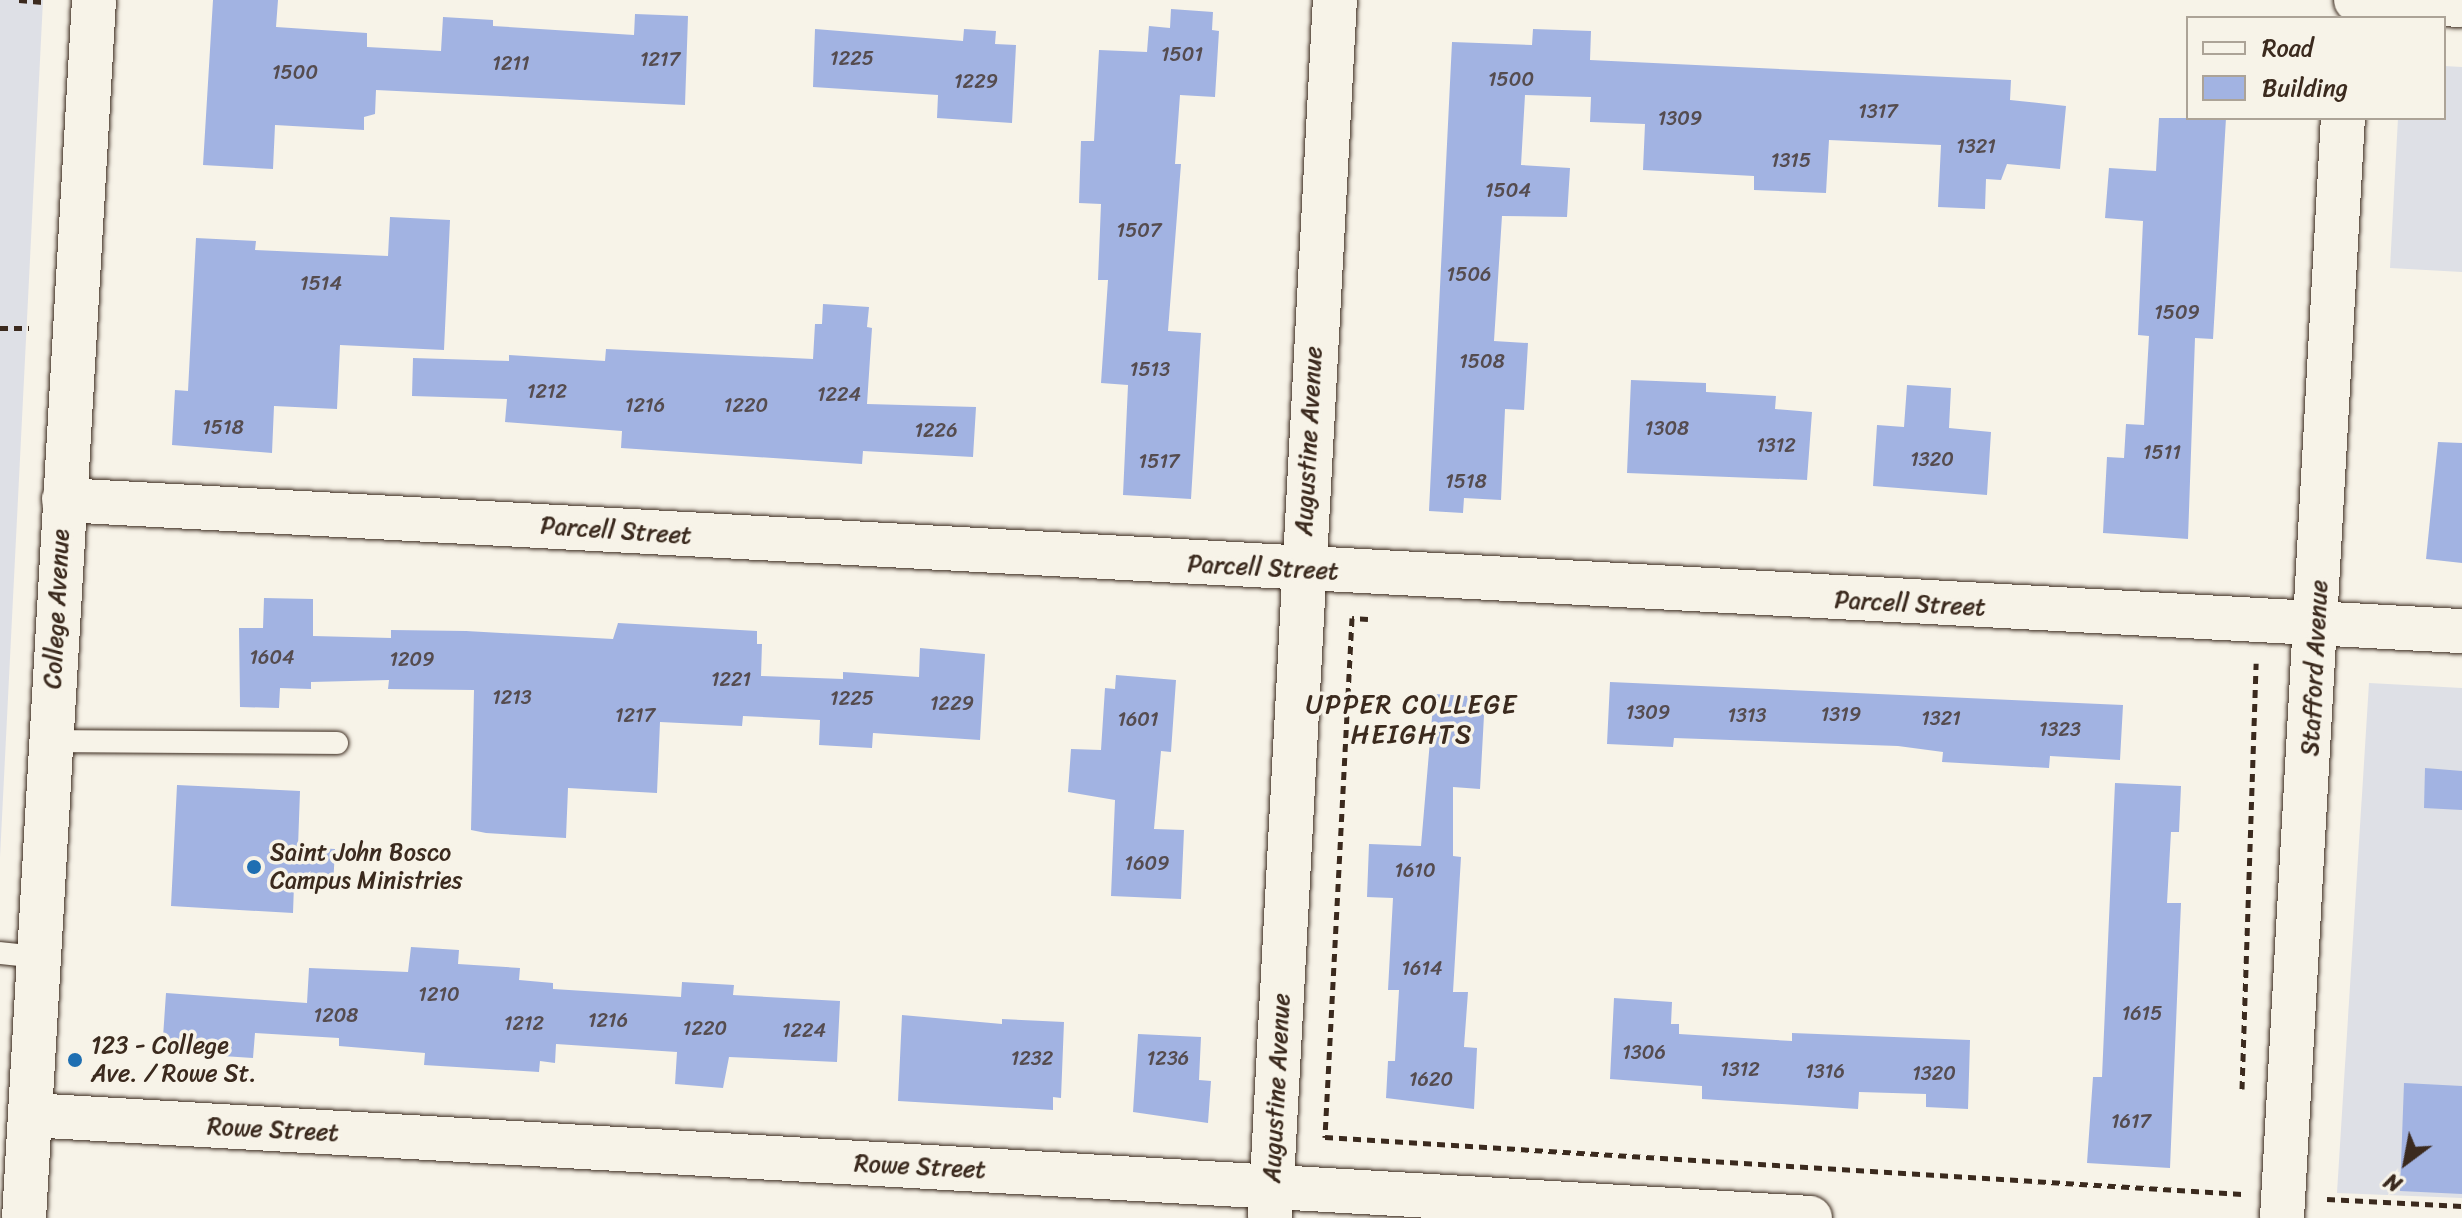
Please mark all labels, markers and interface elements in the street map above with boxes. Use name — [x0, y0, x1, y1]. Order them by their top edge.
legend — [2186, 16, 2446, 120]
text: Road — [2262, 27, 2313, 69]
house number: 1501 — [1161, 42, 1203, 66]
house number: 1225 — [830, 46, 874, 70]
house number: 1217 — [640, 47, 680, 71]
house number: 1211 — [492, 51, 530, 75]
house number: 1500 — [272, 60, 318, 84]
house number: 1500 — [1488, 67, 1534, 91]
text: Building — [2262, 67, 2348, 109]
house number: 1229 — [954, 69, 998, 93]
house number: 1317 — [1858, 99, 1898, 123]
house number: 1309 — [1658, 106, 1702, 130]
house number: 1321 — [1956, 134, 1996, 158]
house number: 1315 — [1771, 148, 1811, 172]
house number: 1504 — [1485, 178, 1531, 202]
house number: 1507 — [1117, 218, 1161, 242]
house number: 1506 — [1447, 262, 1491, 286]
house number: 1514 — [300, 271, 342, 295]
house number: 1509 — [2154, 300, 2200, 324]
street label: Augustine Avenue — [1290, 346, 1328, 536]
house number: 1508 — [1459, 349, 1505, 373]
house number: 1513 — [1130, 357, 1170, 381]
house number: 1212 — [527, 379, 567, 403]
house number: 1224 — [817, 382, 861, 406]
house number: 1216 — [625, 393, 665, 417]
house number: 1220 — [724, 393, 768, 417]
house number: 1518 — [202, 415, 244, 439]
house number: 1308 — [1645, 416, 1689, 440]
house number: 1226 — [914, 418, 958, 442]
house number: 1312 — [1756, 433, 1796, 457]
house number: 1511 — [2143, 440, 2181, 464]
house number: 1320 — [1910, 447, 1954, 471]
house number: 1517 — [1139, 449, 1179, 473]
house number: 1518 — [1445, 469, 1487, 493]
street label: Parcell Street — [540, 511, 692, 551]
street label: College Avenue — [38, 528, 76, 690]
street label: Parcell Street — [1187, 550, 1339, 586]
street label: Stafford Avenue — [2296, 579, 2334, 757]
street label: Parcell Street — [1834, 586, 1986, 622]
house number: 1604 — [249, 645, 295, 669]
house number: 1209 — [389, 647, 435, 671]
house number: 1221 — [711, 667, 751, 691]
house number: 1213 — [492, 685, 532, 709]
house number: 1225 — [830, 686, 874, 710]
district label: UPPER COLLEGE HEIGHTS — [1305, 689, 1519, 750]
house number: 1229 — [930, 691, 974, 715]
house number: 1309 — [1626, 700, 1670, 724]
house number: 1319 — [1821, 702, 1861, 726]
house number: 1217 — [615, 703, 655, 727]
house number: 1313 — [1727, 703, 1767, 727]
house number: 1321 — [1921, 706, 1961, 730]
house number: 1601 — [1117, 707, 1159, 731]
house number: 1323 — [2039, 717, 2081, 741]
place label: Saint John Bosco Campus Ministries — [270, 839, 463, 895]
house number: 1609 — [1125, 851, 1169, 875]
marker: Saint John Bosco Campus Ministries — [245, 858, 263, 876]
house number: 1610 — [1394, 858, 1436, 882]
house number: 1614 — [1401, 956, 1443, 980]
house number: 1210 — [418, 982, 460, 1006]
street label: Augustine Avenue — [1258, 993, 1296, 1183]
house number: 1615 — [2122, 1001, 2162, 1025]
house number: 1208 — [314, 1003, 358, 1027]
house number: 1216 — [588, 1008, 628, 1032]
house number: 1212 — [504, 1011, 544, 1035]
house number: 1220 — [683, 1016, 727, 1040]
house number: 1224 — [782, 1018, 826, 1042]
place label: 123 - College Ave. / Rowe St. — [91, 1032, 257, 1088]
house number: 1306 — [1622, 1040, 1666, 1064]
house number: 1232 — [1011, 1046, 1053, 1070]
house number: 1236 — [1147, 1046, 1189, 1070]
marker: 123 - College Ave. / Rowe St. — [66, 1051, 84, 1069]
house number: 1312 — [1720, 1057, 1760, 1081]
house number: 1316 — [1805, 1059, 1845, 1083]
house number: 1320 — [1912, 1061, 1956, 1085]
house number: 1620 — [1409, 1067, 1453, 1091]
house number: 1617 — [2111, 1109, 2151, 1133]
street label: Rowe Street — [207, 1112, 339, 1148]
north arrow — [2366, 1122, 2446, 1202]
street label: Rowe Street — [854, 1149, 986, 1185]
text: N — [2376, 1162, 2410, 1203]

